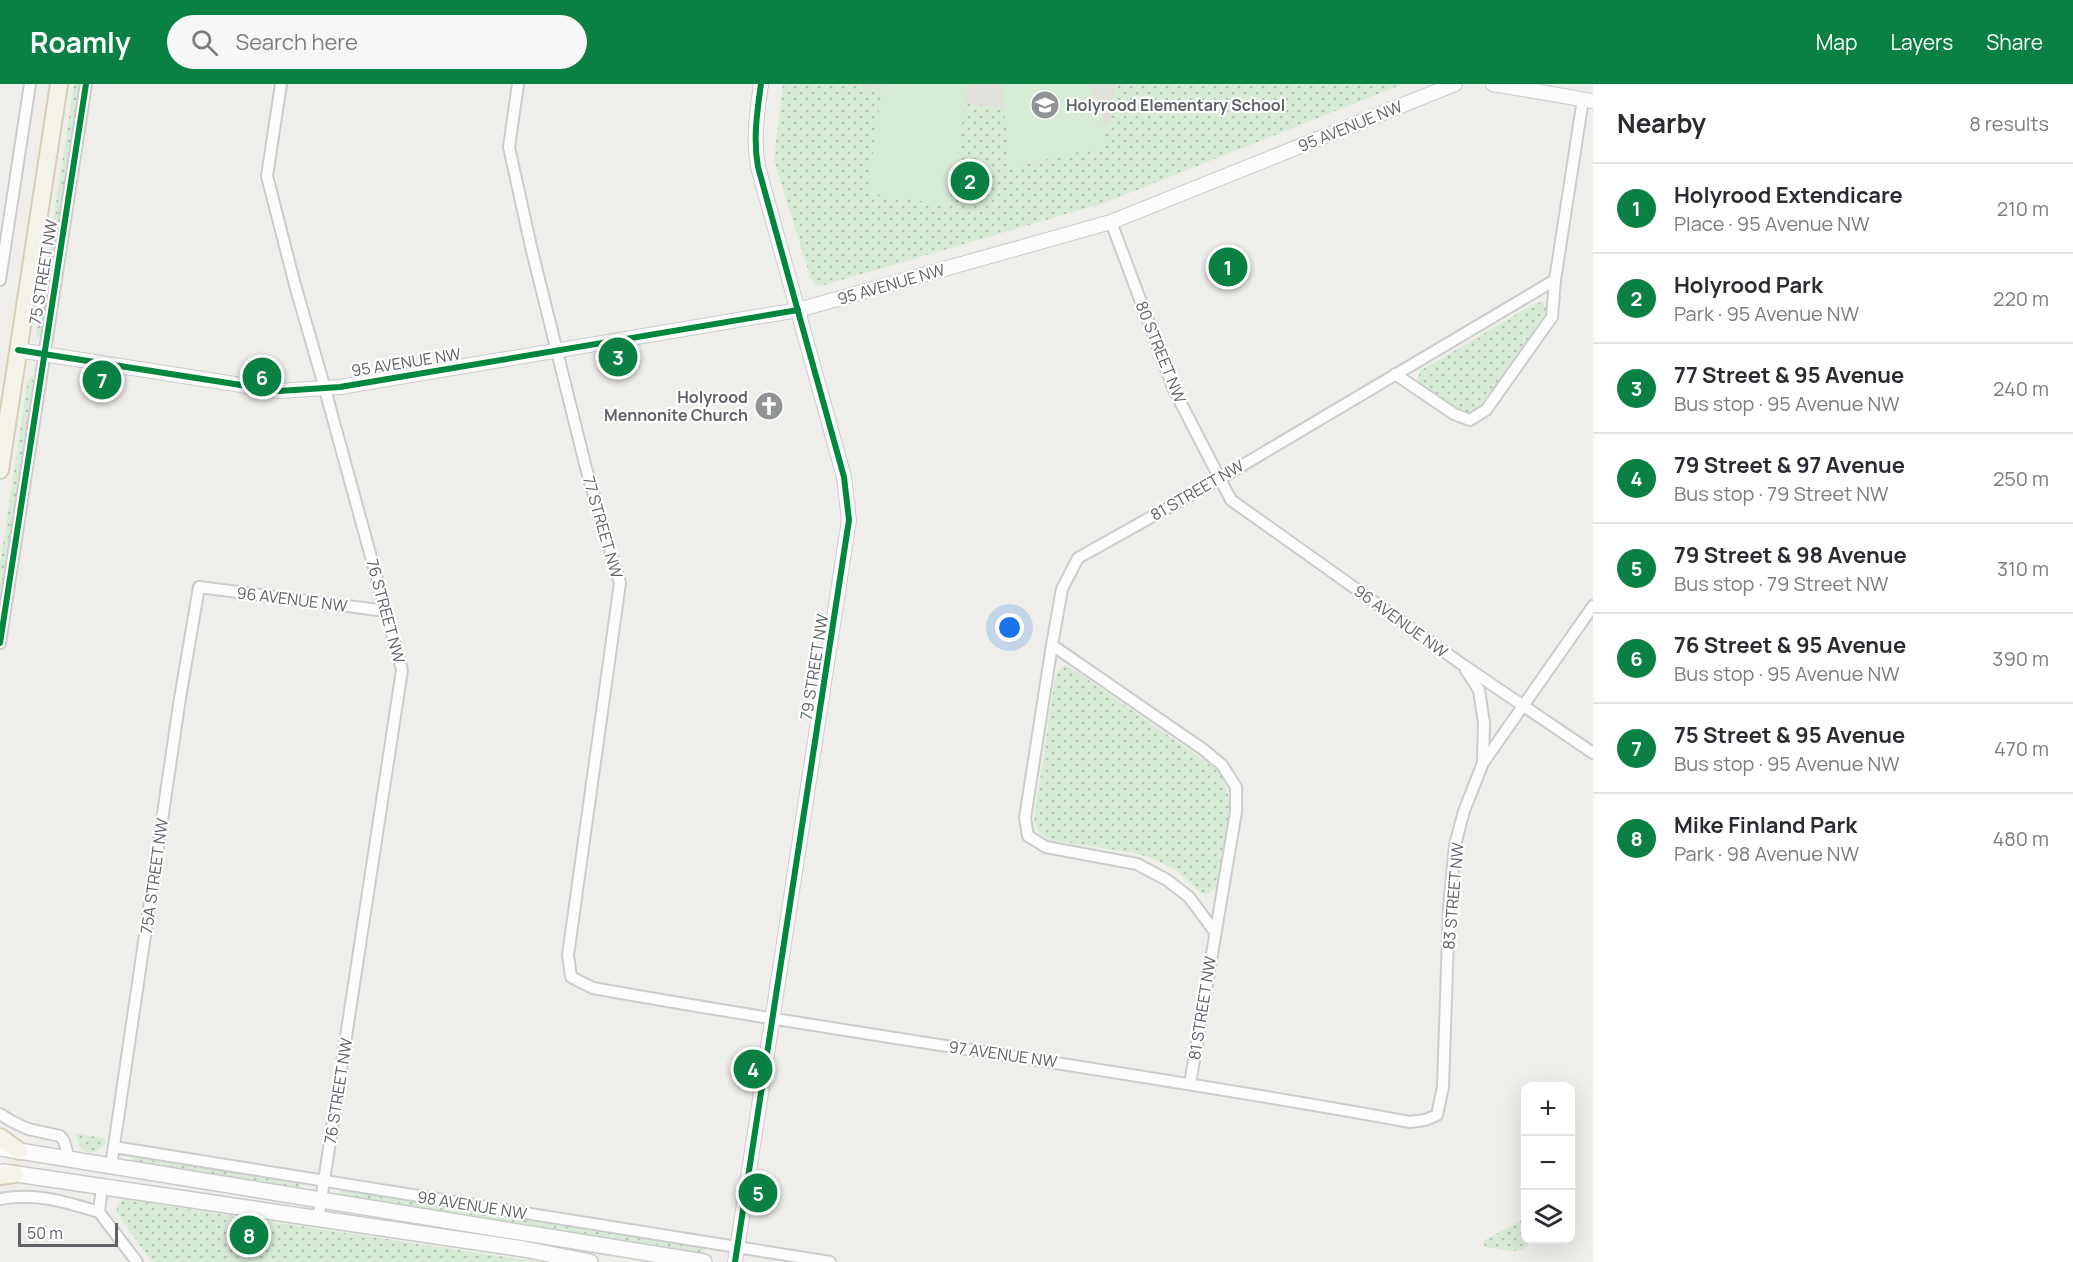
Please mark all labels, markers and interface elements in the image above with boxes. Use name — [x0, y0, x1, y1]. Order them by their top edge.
search box — [167, 15, 587, 69]
text: Roamly — [30, 23, 131, 61]
icon: search — [188, 26, 221, 59]
text: Search here — [236, 27, 358, 57]
text: Map — [1816, 28, 1857, 56]
text: Layers — [1890, 28, 1953, 56]
text: Share — [1986, 28, 2043, 56]
school or university icon: Holyrood Elementary School — [1029, 89, 1061, 121]
place label: Holyrood Elementary School — [1066, 94, 1285, 116]
street label: 95 AVENUE NW — [1295, 95, 1405, 157]
text: Nearby — [1617, 105, 1706, 141]
text: 8 results — [1969, 110, 2049, 137]
pin: 2 — [950, 158, 990, 204]
text: Holyrood Extendicare — [1674, 180, 1903, 210]
text: 1 — [1632, 195, 1641, 222]
text: 210 m — [1997, 195, 2049, 222]
text: Place · 95 Avenue NW — [1674, 210, 1870, 237]
street label: 75 STREET NW — [24, 218, 62, 326]
pin: 1 — [1208, 244, 1248, 290]
street label: 95 AVENUE NW — [835, 258, 947, 310]
text: Holyrood Park — [1674, 270, 1823, 300]
text: 2 — [1631, 285, 1642, 312]
text: 220 m — [1993, 285, 2049, 312]
street label: 80 STREET NW — [1131, 298, 1191, 406]
text: Park · 95 Avenue NW — [1674, 300, 1859, 327]
pin: 3 — [598, 334, 638, 380]
street label: 95 AVENUE NW — [350, 342, 462, 382]
pin: 6 — [242, 354, 282, 400]
pin: 7 — [82, 358, 122, 402]
text: 77 Street & 95 Avenue — [1674, 360, 1904, 390]
text: 3 — [1631, 375, 1642, 402]
text: 240 m — [1993, 375, 2049, 402]
place label: Holyrood Mennonite Church — [604, 386, 748, 426]
church icon: Holyrood Mennonite Church — [753, 390, 785, 422]
text: Bus stop · 95 Avenue NW — [1674, 390, 1900, 417]
text: 79 Street & 97 Avenue — [1674, 450, 1905, 480]
street label: 81 STREET NW — [1146, 454, 1248, 526]
text: 4 — [1630, 465, 1643, 492]
text: 250 m — [1993, 465, 2049, 492]
street label: 77 STREET NW — [578, 473, 628, 581]
text: Bus stop · 79 Street NW — [1674, 480, 1889, 507]
text: 79 Street & 98 Avenue — [1674, 540, 1907, 570]
text: 5 — [1631, 555, 1642, 582]
text: 310 m — [1997, 555, 2049, 582]
street label: 76 STREET NW — [362, 556, 410, 666]
text: Bus stop · 79 Street NW — [1674, 570, 1889, 597]
street label: 96 AVENUE NW — [1350, 579, 1452, 663]
street label: 96 AVENUE NW — [235, 581, 349, 617]
street label: 79 STREET NW — [795, 612, 833, 722]
your location — [995, 613, 1024, 642]
text: 76 Street & 95 Avenue — [1674, 630, 1906, 660]
text: 6 — [1630, 645, 1643, 672]
text: 390 m — [1992, 645, 2049, 672]
text: Bus stop · 95 Avenue NW — [1674, 660, 1900, 687]
text: 75 Street & 95 Avenue — [1674, 720, 1905, 750]
text: 7 — [1631, 735, 1642, 762]
text: 470 m — [1994, 735, 2049, 762]
text: Bus stop · 95 Avenue NW — [1674, 750, 1900, 777]
text: Mike Finland Park — [1674, 810, 1857, 840]
street label: 75A STREET NW — [135, 817, 173, 935]
text: 8 — [1630, 825, 1643, 852]
text: 480 m — [1992, 825, 2049, 852]
text: Park · 98 Avenue NW — [1674, 840, 1859, 867]
street label: 83 STREET NW — [1437, 842, 1469, 950]
street label: 81 STREET NW — [1183, 955, 1221, 1061]
street label: 76 STREET NW — [319, 1036, 357, 1146]
street label: 97 AVENUE NW — [947, 1036, 1059, 1072]
pin: 4 — [734, 1046, 772, 1092]
map controls — [1521, 1082, 1575, 1244]
button: + — [1521, 1082, 1575, 1136]
button: − — [1521, 1136, 1575, 1190]
pin: 5 — [738, 1170, 777, 1216]
street label: 98 AVENUE NW — [416, 1185, 528, 1225]
button: layers — [1521, 1190, 1575, 1244]
pin: 8 — [230, 1212, 268, 1258]
scale bar — [18, 1220, 118, 1248]
text: 50 m — [27, 1222, 63, 1244]

